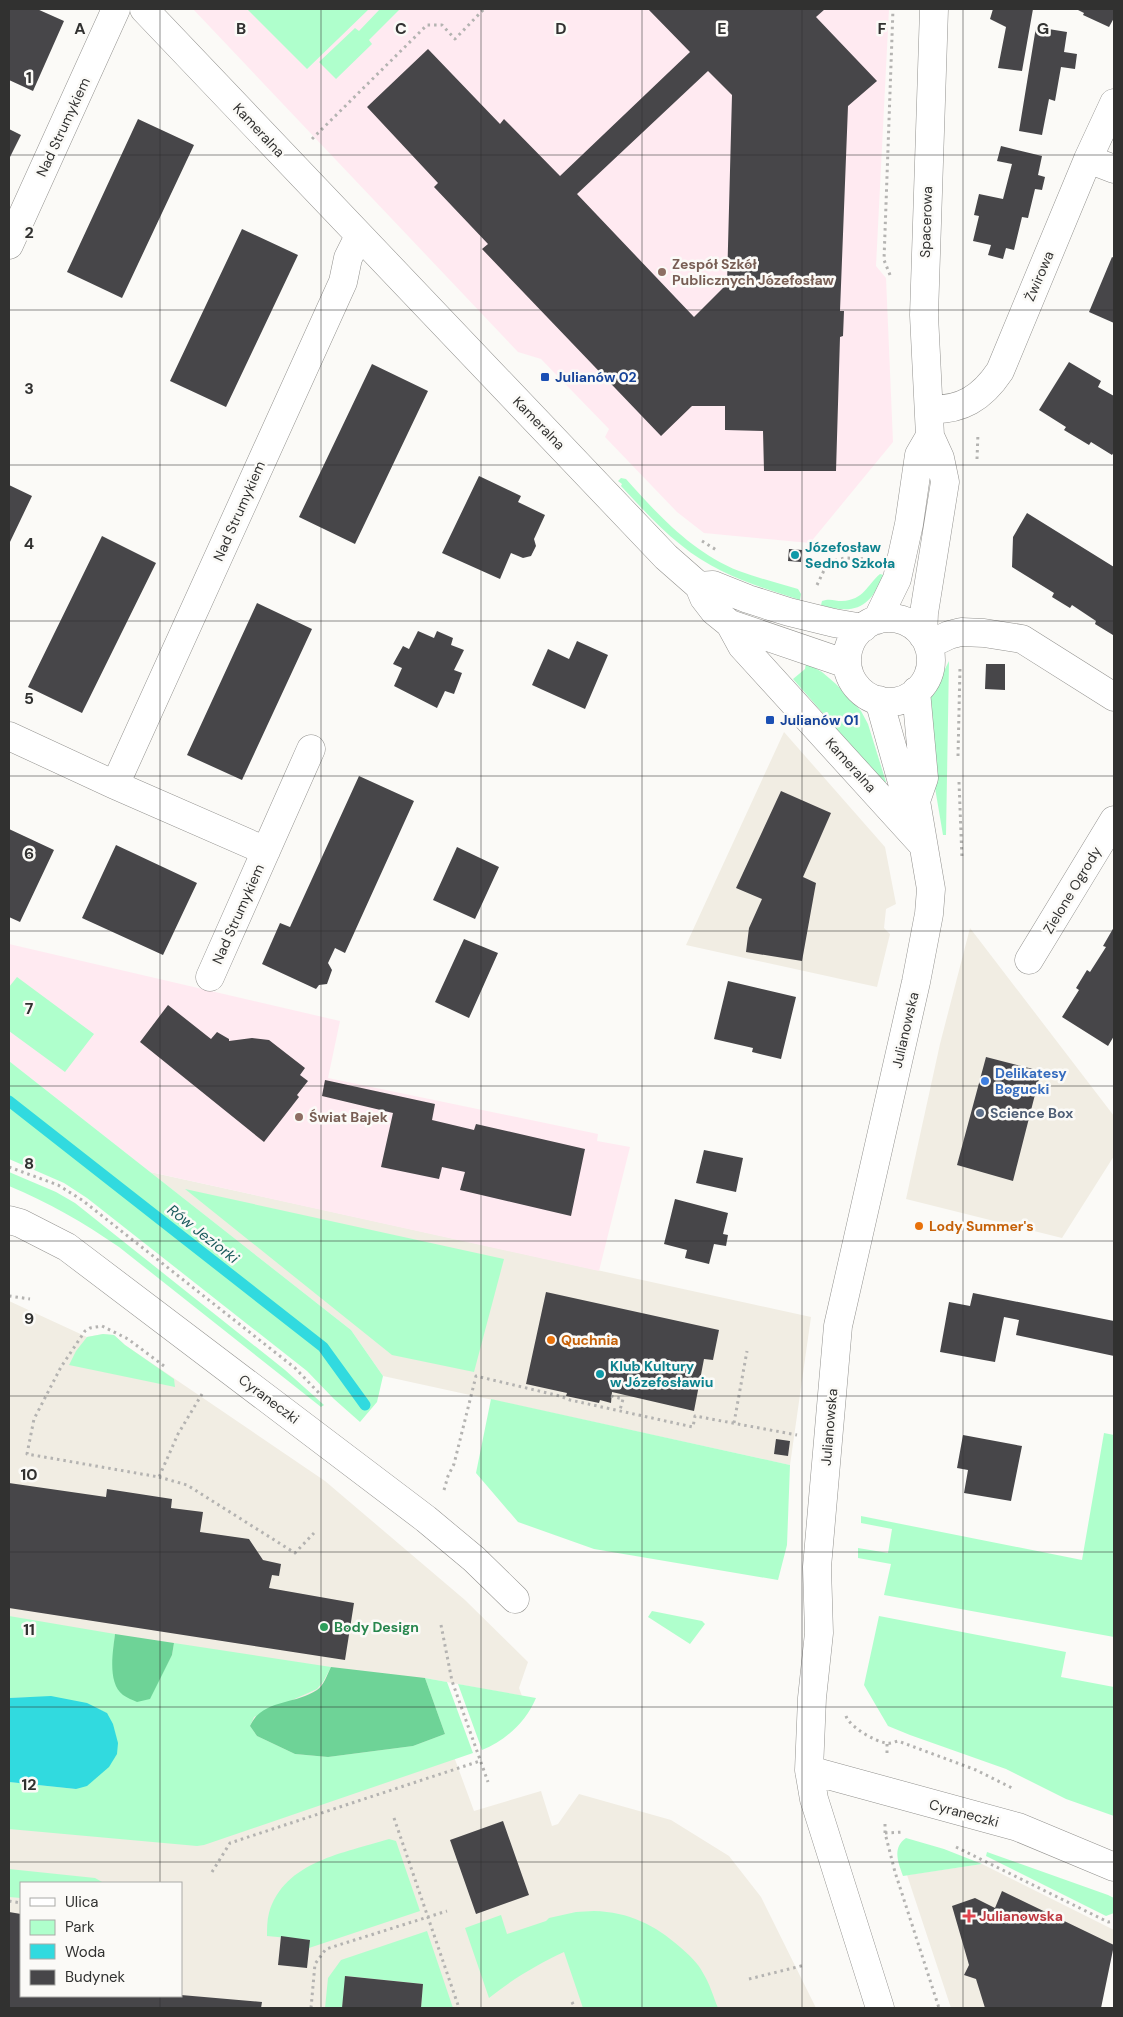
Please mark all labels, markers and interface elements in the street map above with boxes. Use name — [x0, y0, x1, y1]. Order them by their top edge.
text: A — [74, 18, 86, 39]
text: B — [236, 18, 246, 39]
text: C — [395, 18, 407, 39]
text: D — [555, 18, 567, 39]
text: E — [717, 18, 727, 39]
text: F — [878, 18, 887, 39]
text: G — [1037, 18, 1049, 39]
text: 1 — [26, 67, 32, 88]
street label: Nad Strumykiem — [32, 74, 94, 180]
street label: Kameralna — [229, 99, 289, 161]
street label: Spacerowa — [916, 186, 936, 258]
text: 2 — [24, 222, 34, 243]
street label: Żwirowa — [1020, 248, 1058, 304]
place label: Zespół Szkół Publicznych Józefosław — [672, 255, 835, 289]
marker: Zespół Szkół Publicznych Józefosław — [656, 266, 668, 278]
place label: Julianów 02 — [555, 368, 637, 386]
marker: Julianów 02 — [539, 371, 551, 383]
text: 3 — [24, 378, 34, 399]
street label: Kameralna — [509, 392, 569, 454]
street label: Nad Strumykiem — [209, 458, 269, 564]
text: 4 — [24, 533, 34, 554]
place label: Józefosław Sedno Szkoła — [805, 538, 895, 572]
marker: Józefosław Sedno Szkoła — [789, 549, 801, 561]
text: 5 — [24, 688, 34, 709]
place label: Julianów 01 — [780, 711, 859, 729]
marker: Julianów 01 — [764, 714, 776, 726]
street label: Kameralna — [822, 734, 880, 796]
text: 6 — [24, 843, 34, 864]
street label: Zielone Ogrody — [1039, 843, 1105, 937]
street label: Nad Strumykiem — [208, 861, 268, 967]
street label: Julianowska — [888, 990, 922, 1070]
text: 7 — [25, 998, 34, 1019]
place label: Delikatesy Bogucki — [995, 1064, 1067, 1098]
marker: Delikatesy Bogucki — [979, 1075, 991, 1087]
place label: Science Box — [990, 1104, 1073, 1122]
marker: Science Box — [974, 1107, 986, 1119]
place label: Świat Bajek — [309, 1108, 388, 1126]
marker: Świat Bajek — [293, 1111, 305, 1123]
text: 8 — [24, 1153, 34, 1174]
water label: Rów Jeziorki — [163, 1200, 243, 1268]
place label: Lody Summer's — [929, 1217, 1034, 1235]
marker: Lody Summer's — [913, 1220, 925, 1232]
text: 9 — [24, 1308, 34, 1329]
place label: Quchnia — [561, 1331, 618, 1349]
marker: Quchnia — [545, 1334, 557, 1346]
place label: Klub Kultury w Józefosławiu — [610, 1357, 713, 1391]
marker: Klub Kultury w Józefosławiu — [594, 1368, 606, 1380]
street label: Cyraneczki — [235, 1370, 303, 1428]
street label: Julianowska — [817, 1388, 841, 1466]
text: 10 — [20, 1464, 38, 1485]
place label: Body Design — [334, 1618, 419, 1636]
text: 11 — [23, 1619, 35, 1640]
marker: Body Design — [318, 1621, 330, 1633]
text: 12 — [21, 1774, 37, 1795]
street label: Cyraneczki — [927, 1795, 1001, 1831]
legend — [20, 1882, 182, 1997]
text: Ulica — [65, 1892, 99, 1912]
place label: Julianowska — [979, 1907, 1063, 1925]
marker: Julianowska — [963, 1910, 975, 1922]
text: Park — [65, 1917, 95, 1937]
text: Woda — [65, 1942, 105, 1962]
text: Budynek — [65, 1967, 126, 1987]

